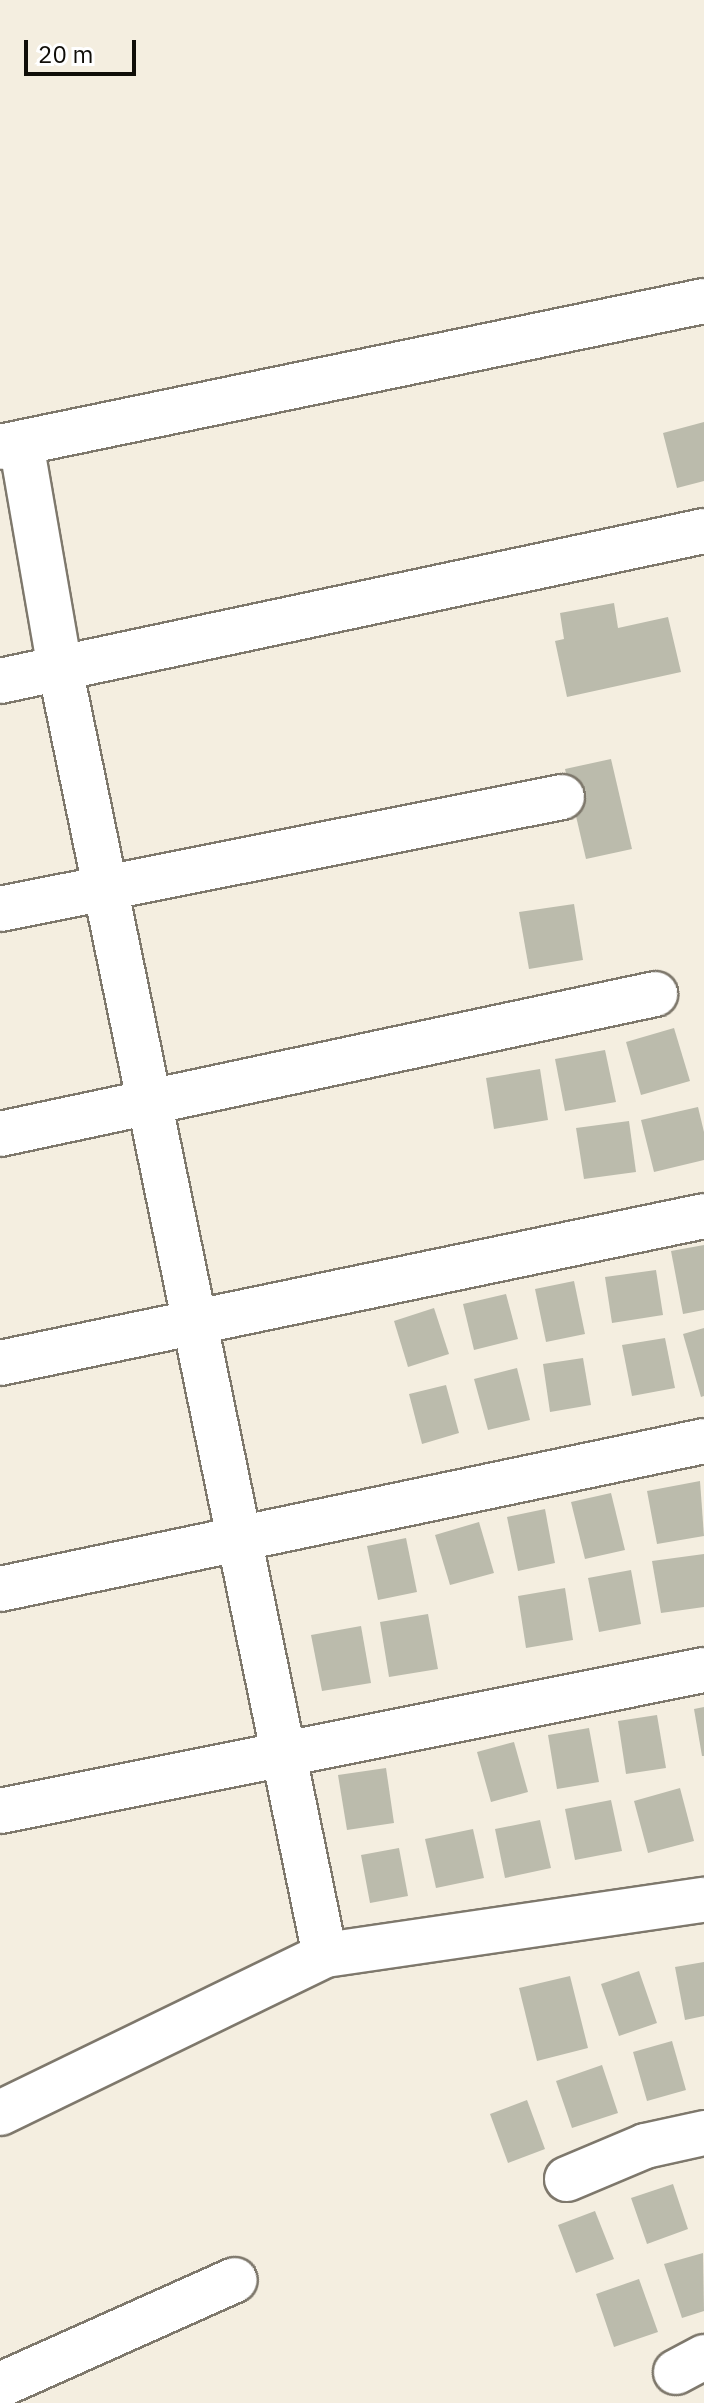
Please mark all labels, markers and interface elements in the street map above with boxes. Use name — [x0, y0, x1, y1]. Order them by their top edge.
scale bar — [28, 24, 140, 74]
text: 20 m — [38, 38, 93, 70]

